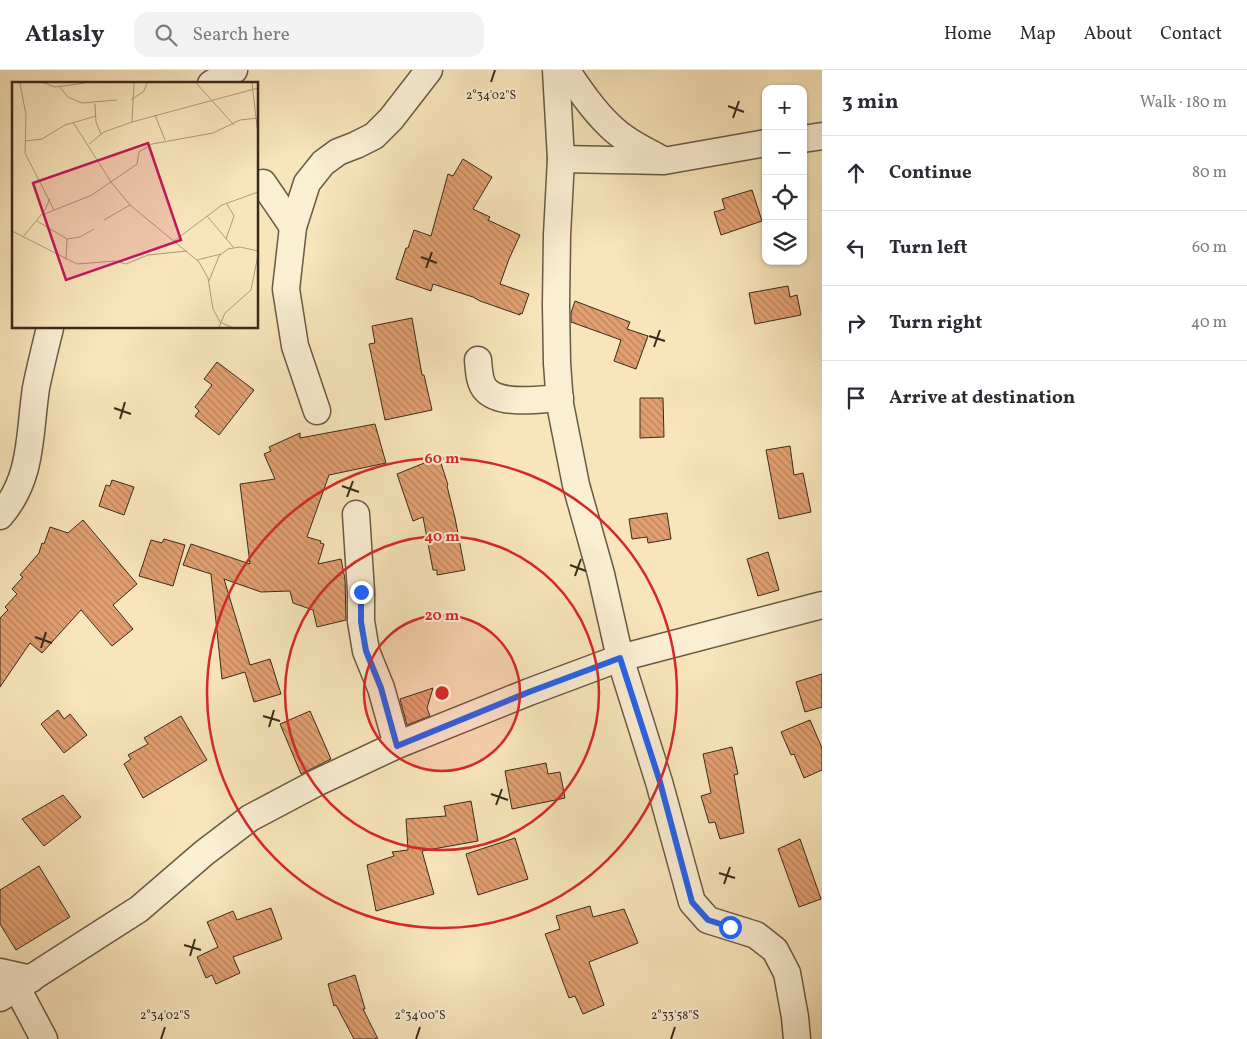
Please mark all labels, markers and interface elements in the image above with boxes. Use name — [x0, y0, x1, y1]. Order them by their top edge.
search box — [134, 12, 484, 57]
text: Atlasly — [25, 18, 104, 52]
icon: search — [152, 21, 180, 49]
text: Search here — [192, 22, 290, 48]
text: Home — [944, 22, 992, 47]
text: Map — [1020, 22, 1056, 47]
text: About — [1084, 22, 1132, 47]
text: Contact — [1160, 22, 1222, 47]
inset map — [12, 82, 259, 329]
map controls — [762, 85, 807, 265]
button: + — [762, 85, 807, 130]
text: 2°34'02"S — [466, 88, 516, 104]
text: 3 min — [842, 88, 898, 117]
text: Walk · 180 m — [1140, 92, 1227, 114]
button: − — [762, 130, 807, 175]
icon: ahead — [842, 159, 870, 187]
text: Continue — [889, 160, 972, 186]
text: 80 m — [1192, 162, 1227, 184]
button: locate — [762, 175, 807, 220]
button: layers — [762, 220, 807, 265]
icon: left — [842, 234, 870, 262]
text: Turn left — [889, 235, 968, 261]
text: 60 m — [1192, 237, 1227, 259]
icon: right — [842, 309, 870, 337]
text: Turn right — [889, 310, 982, 336]
text: 40 m — [1191, 312, 1227, 334]
icon: arrive — [842, 384, 870, 412]
text: Arrive at destination — [889, 385, 1075, 411]
text: 60 m — [425, 449, 460, 470]
text: 40 m — [424, 527, 460, 548]
route end — [350, 581, 373, 604]
text: 20 m — [425, 606, 460, 627]
centre of rings — [433, 684, 451, 702]
route start — [719, 916, 742, 939]
text: 2°34'02"S — [140, 1008, 190, 1024]
text: 2°34'00"S — [394, 1008, 446, 1024]
text: 2°33'58"S — [651, 1008, 699, 1024]

